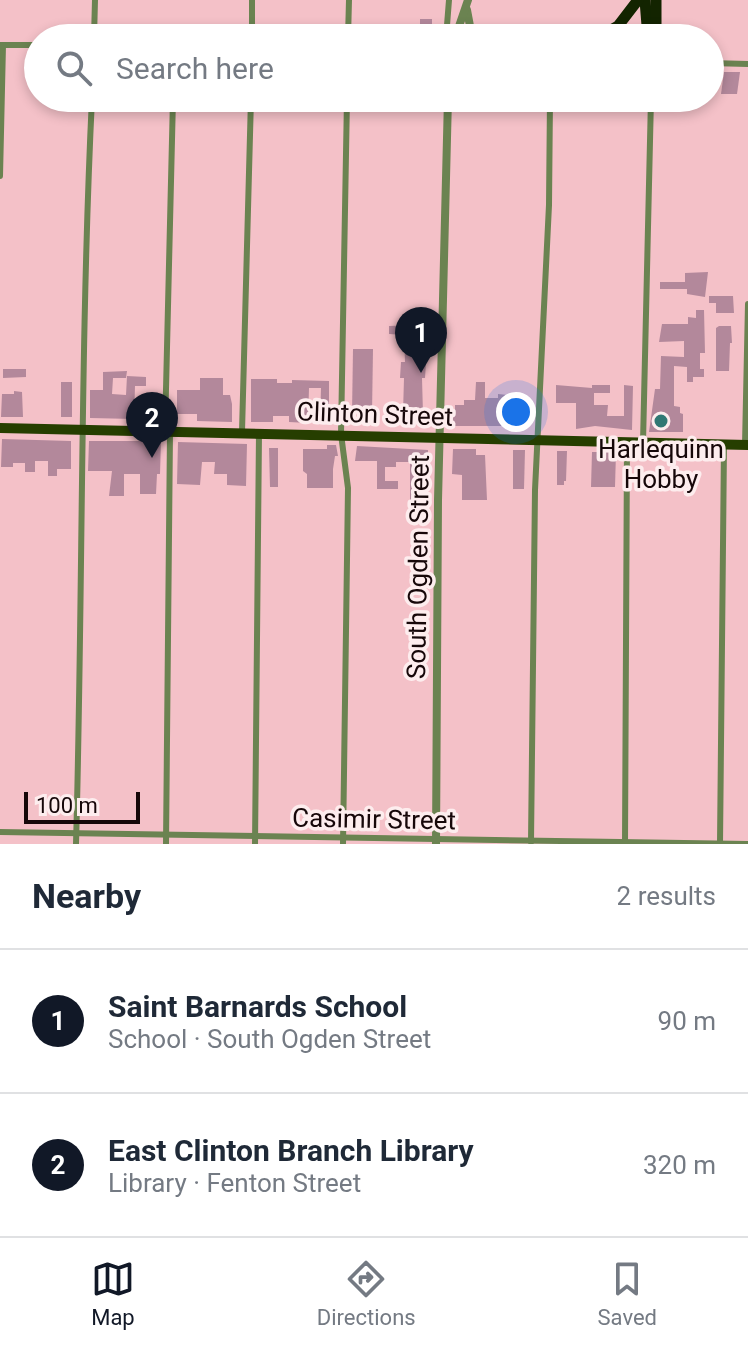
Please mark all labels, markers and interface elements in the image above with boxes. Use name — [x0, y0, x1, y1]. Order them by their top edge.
search box — [24, 24, 724, 112]
icon: search — [52, 46, 96, 90]
text: Search here — [116, 51, 274, 86]
pin: 1 — [395, 307, 447, 373]
pin: 2 — [126, 392, 178, 458]
your location — [496, 392, 536, 432]
street label: Clinton Street — [296, 396, 454, 432]
marker: Harlequinn Hobby — [652, 412, 670, 430]
place label: Harlequinn Hobby — [598, 434, 724, 494]
street label: South Ogden Street — [401, 455, 435, 679]
scale bar — [24, 788, 140, 824]
text: 100 m — [36, 793, 98, 818]
street label: Casimir Street — [292, 803, 456, 835]
text: Nearby — [32, 876, 141, 916]
text: 2 results — [617, 881, 716, 911]
text: Saint Barnards School — [108, 989, 407, 1024]
text: 1 — [51, 1006, 65, 1036]
text: 90 m — [658, 1006, 716, 1036]
text: School · South Ogden Street — [108, 1024, 431, 1054]
text: East Clinton Branch Library — [108, 1133, 474, 1168]
text: 2 — [51, 1150, 65, 1180]
text: 320 m — [643, 1150, 716, 1180]
text: Library · Fenton Street — [108, 1168, 361, 1198]
tab: Map — [91, 1257, 135, 1330]
tab: Directions — [317, 1257, 416, 1330]
tab: Saved — [598, 1257, 657, 1330]

